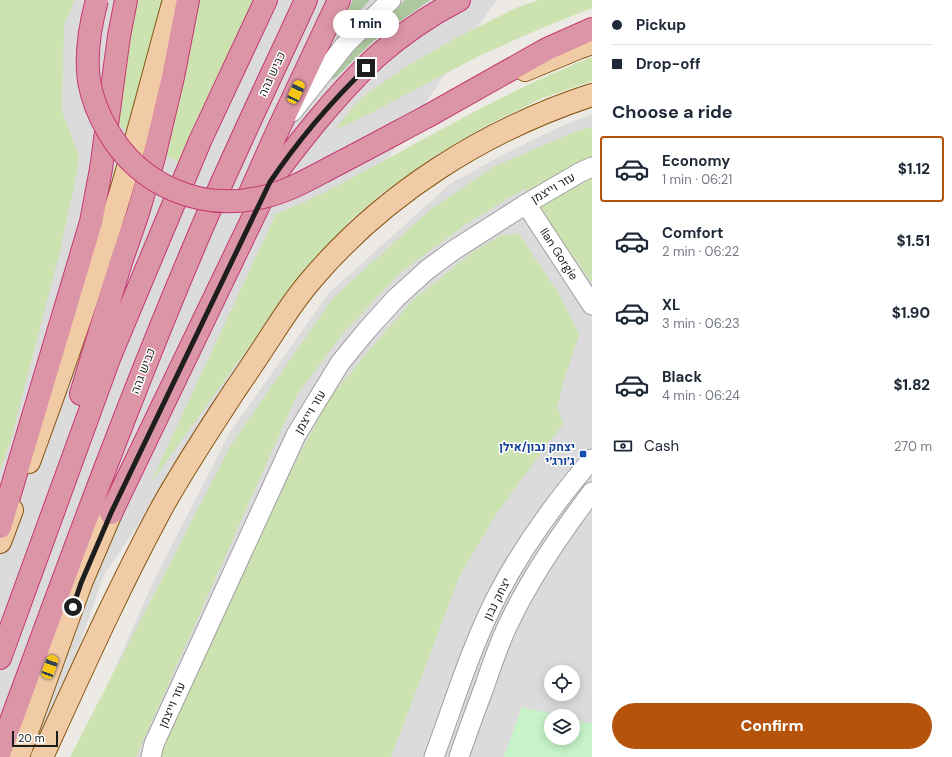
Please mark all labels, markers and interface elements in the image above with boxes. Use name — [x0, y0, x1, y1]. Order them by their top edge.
callout: 1 min — [333, 10, 399, 38]
text: 1 min — [350, 15, 382, 32]
text: Pickup — [636, 15, 686, 35]
street label: כביש גהה — [255, 49, 289, 99]
text: Drop-off — [636, 54, 701, 74]
route end — [357, 59, 375, 77]
car — [285, 79, 307, 105]
text: Choose a ride — [612, 100, 733, 124]
icon: car — [614, 151, 650, 187]
text: Economy — [662, 151, 730, 171]
text: $1.12 — [898, 159, 930, 179]
street label: עזר וייצמן — [528, 169, 578, 207]
text: 1 min · 06:21 — [662, 171, 732, 188]
icon: car — [614, 223, 650, 259]
text: Comfort — [662, 223, 723, 243]
street label: Ilan Gorgie — [536, 225, 582, 283]
text: $1.51 — [897, 231, 930, 251]
text: 2 min · 06:22 — [662, 243, 739, 260]
icon: car — [614, 295, 650, 331]
text: XL — [662, 295, 680, 315]
text: $1.90 — [892, 303, 930, 323]
text: 3 min · 06:23 — [662, 315, 740, 332]
street label: כביש גהה — [127, 346, 159, 396]
icon: car — [614, 367, 650, 403]
text: Black — [662, 367, 702, 387]
text: $1.82 — [893, 375, 930, 395]
street label: עזר וייצמן — [291, 387, 329, 437]
text: 4 min · 06:24 — [662, 387, 740, 404]
icon: cash — [612, 435, 634, 457]
text: Cash — [644, 436, 679, 456]
text: 270 m — [894, 438, 932, 455]
place label: יצחק נבון/אילן ג׳ורג׳י — [499, 439, 575, 469]
marker: יצחק נבון/אילן ג׳ורג׳י — [578, 449, 588, 459]
street label: יצחק נבון — [479, 575, 515, 623]
route start — [64, 598, 82, 616]
car — [40, 654, 60, 680]
map controls — [544, 665, 580, 745]
button: locate — [544, 665, 580, 701]
street label: עזר וייצמן — [155, 680, 189, 730]
button: Confirm — [612, 703, 932, 749]
button: layers — [544, 709, 580, 745]
scale bar — [12, 729, 58, 748]
text: 20 m — [18, 731, 44, 745]

